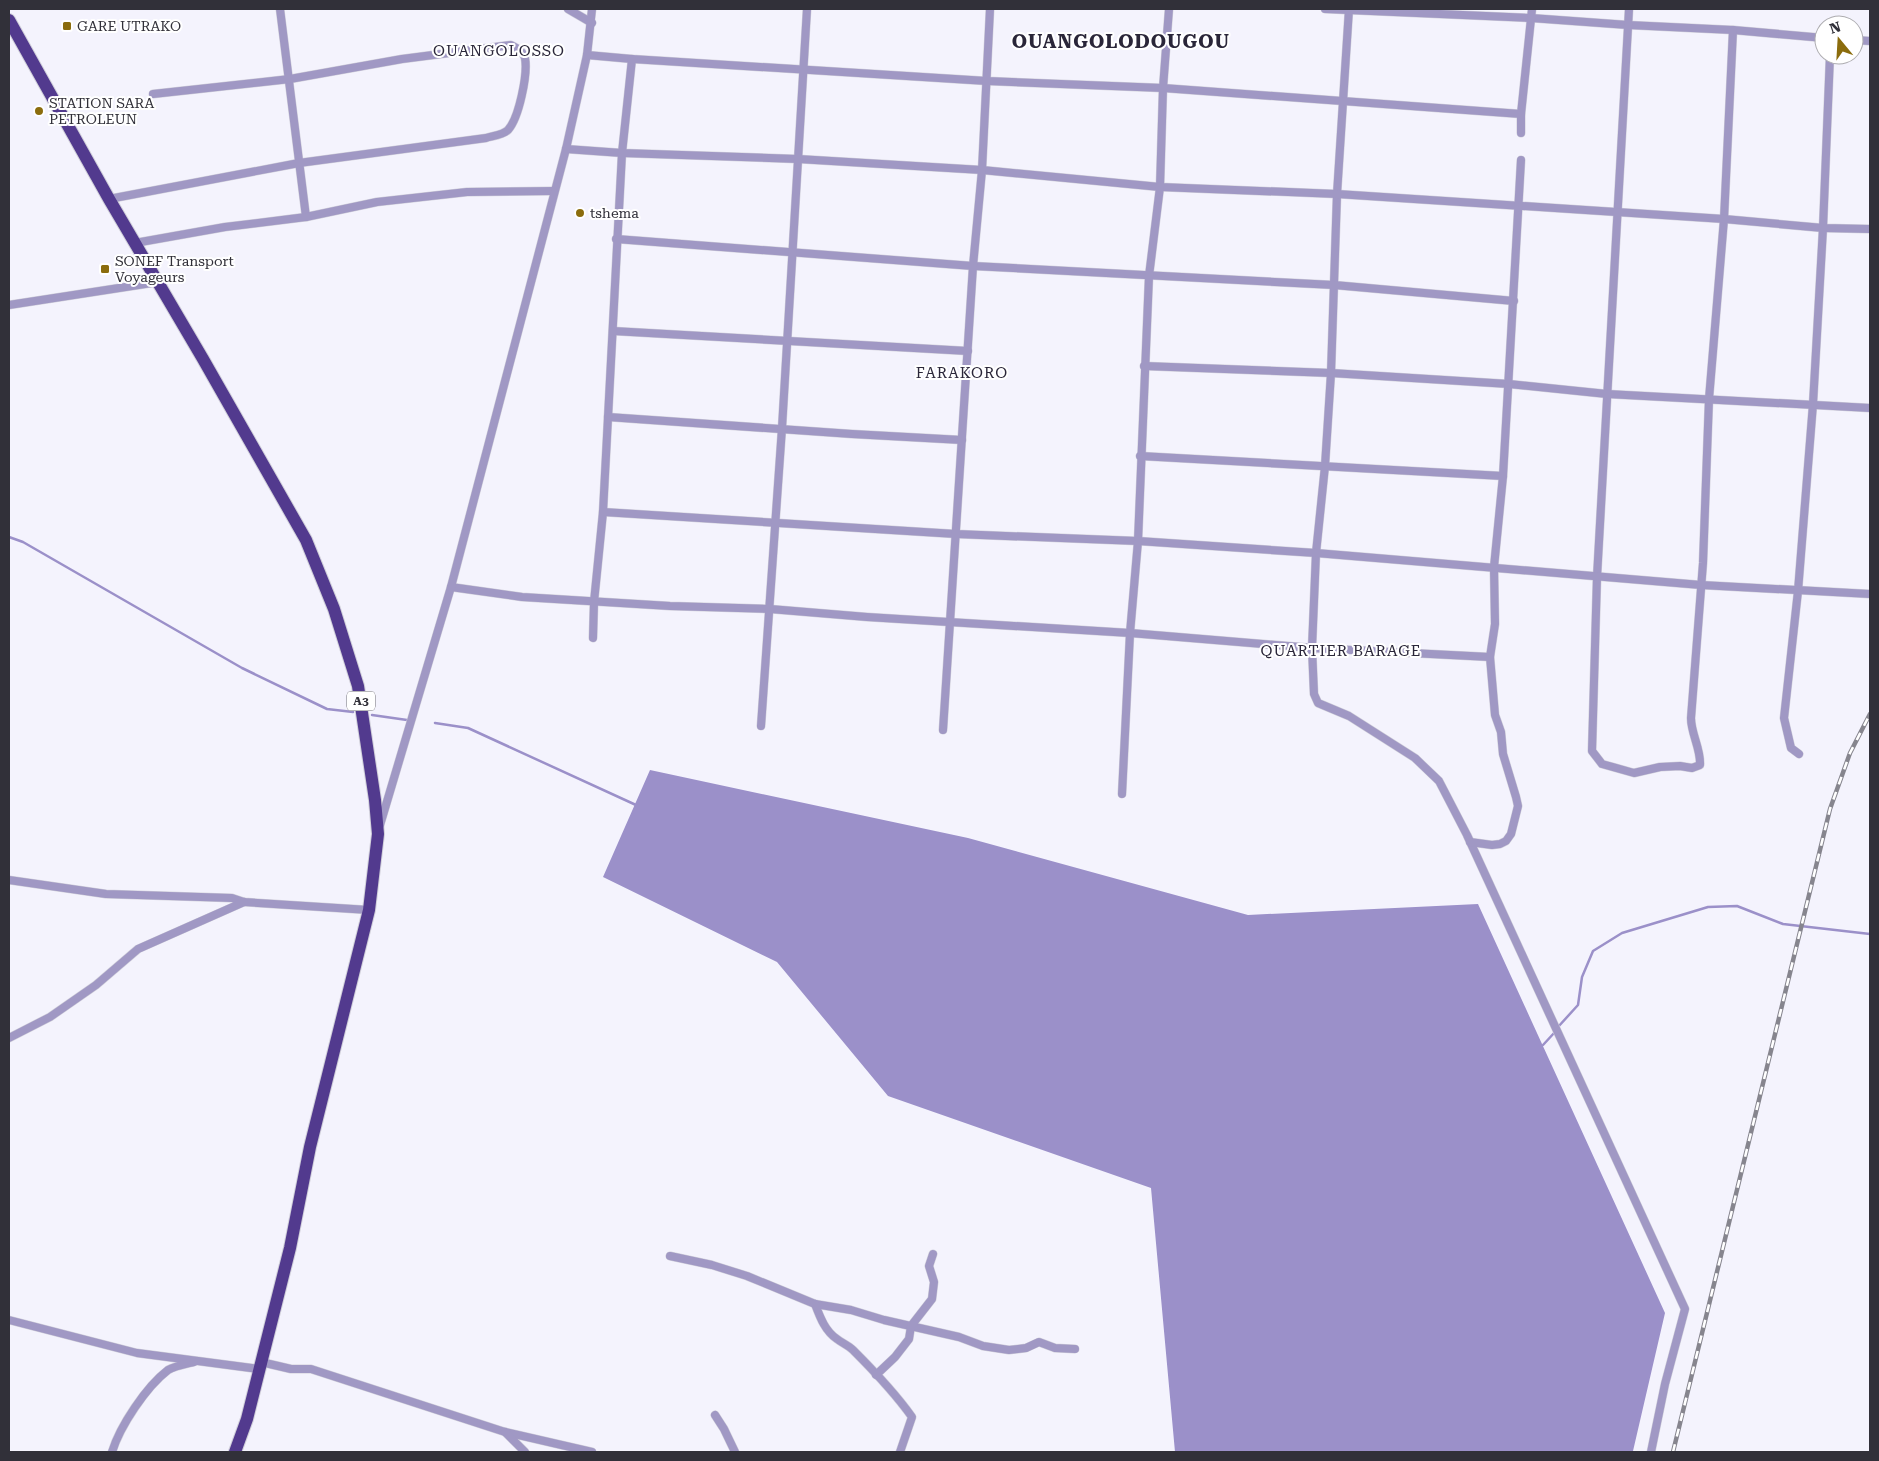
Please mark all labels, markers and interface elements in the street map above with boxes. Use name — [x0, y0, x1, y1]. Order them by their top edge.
north arrow — [1814, 15, 1864, 65]
place label: GARE UTRAKO — [77, 18, 181, 34]
text: N — [1827, 18, 1843, 37]
marker: GARE UTRAKO — [61, 20, 73, 32]
district label: OUANGOLODOUGOU — [1012, 30, 1230, 53]
district label: OUANGOLOSSO — [433, 42, 565, 60]
place label: STATION SARA PETROLEUN — [49, 95, 154, 127]
marker: STATION SARA PETROLEUN — [33, 105, 45, 117]
place label: tshema — [590, 205, 639, 221]
marker: tshema — [574, 207, 586, 219]
place label: SONEF Transport Voyageurs — [115, 253, 234, 285]
marker: SONEF Transport Voyageurs — [99, 263, 111, 275]
district label: FARAKORO — [916, 364, 1008, 382]
district label: QUARTIER BARAGE — [1261, 642, 1421, 660]
road number: A3 — [347, 691, 375, 710]

